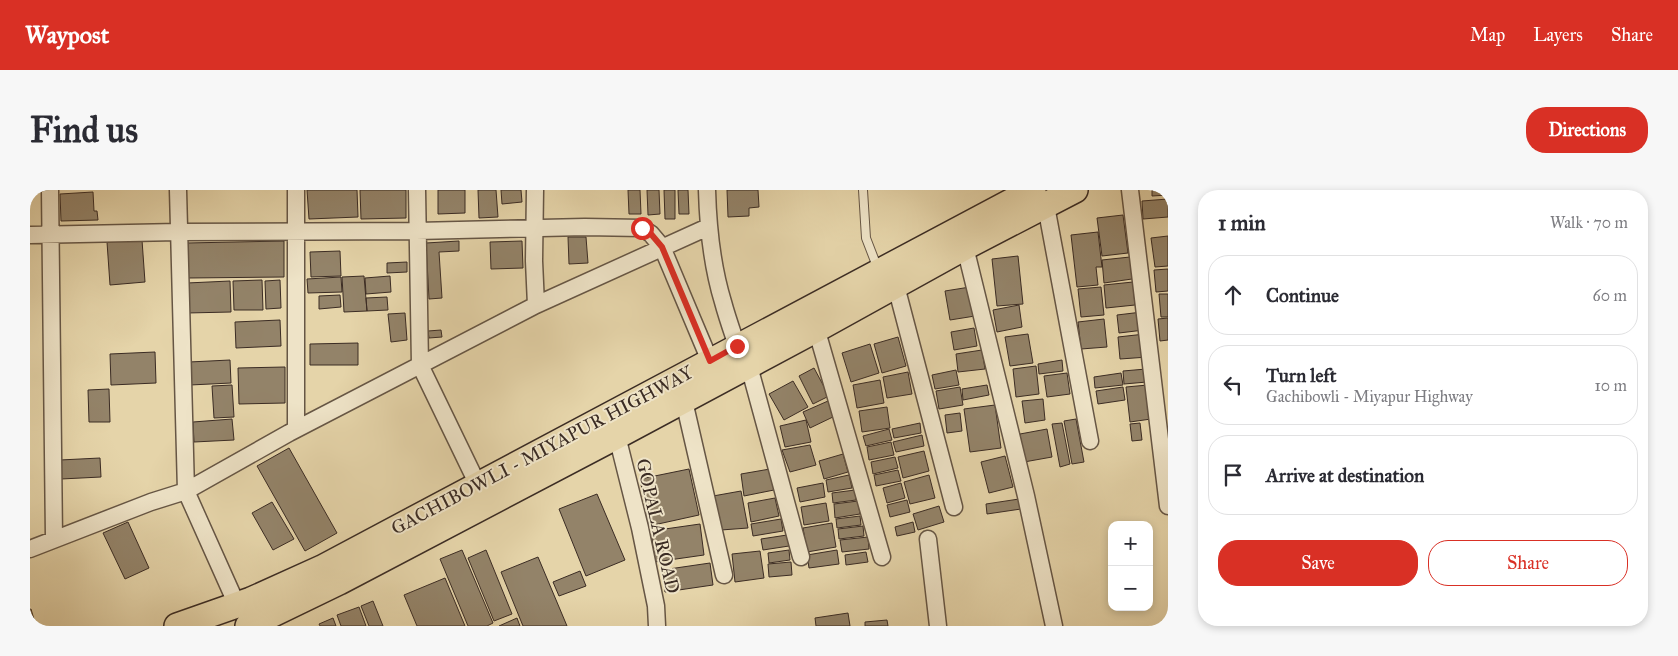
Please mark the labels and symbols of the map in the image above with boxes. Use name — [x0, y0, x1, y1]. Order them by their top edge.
route start — [631, 217, 654, 240]
route end — [726, 335, 749, 358]
street label: GACHIBOWLI - MIYAPUR HIGHWAY — [387, 360, 698, 540]
street label: GOPALA ROAD — [631, 456, 685, 596]

